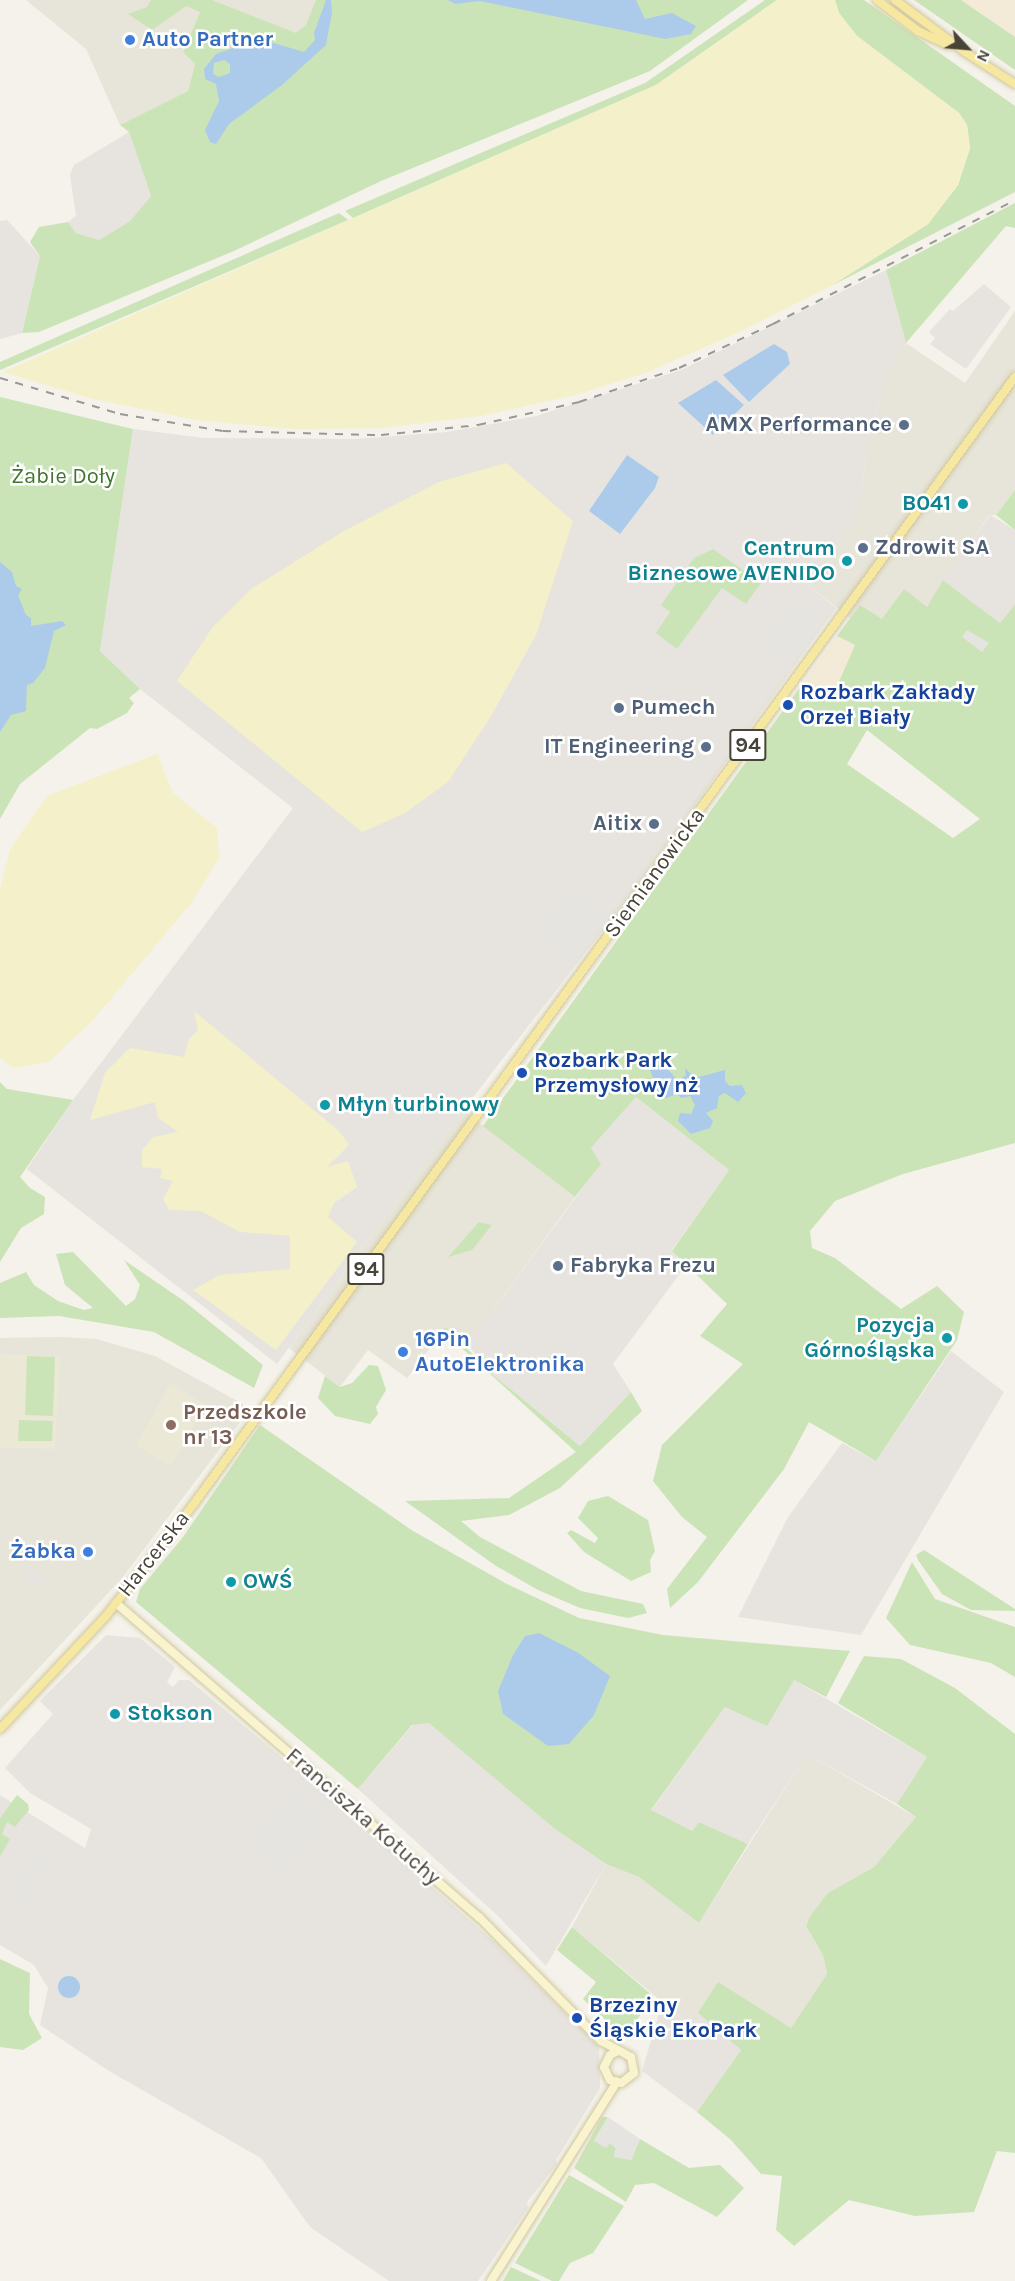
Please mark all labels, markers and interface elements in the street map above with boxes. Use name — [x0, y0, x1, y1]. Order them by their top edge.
north arrow — [937, 18, 997, 78]
place label: Auto Partner — [142, 27, 273, 53]
marker: Auto Partner — [123, 33, 137, 47]
text: N — [973, 47, 995, 65]
place label: AMX Performance — [705, 412, 892, 438]
marker: AMX Performance — [897, 418, 911, 432]
park label: Żabie Doły — [11, 464, 115, 490]
place label: B041 — [902, 491, 951, 517]
marker: B041 — [956, 497, 970, 511]
place label: Centrum Biznesowe AVENIDO — [628, 535, 835, 586]
place label: Zdrowit SA — [875, 535, 989, 561]
marker: Zdrowit SA — [856, 541, 870, 555]
marker: Centrum Biznesowe AVENIDO — [840, 554, 854, 568]
place label: Rozbark Zakłady Orzeł Biały — [800, 679, 975, 730]
place label: Pumech — [631, 695, 715, 721]
marker: Rozbark Zakłady Orzeł Biały — [781, 698, 795, 712]
marker: Pumech — [612, 701, 626, 715]
road number: 94 — [728, 727, 768, 763]
place label: IT Engineering — [544, 734, 694, 760]
marker: IT Engineering — [699, 740, 713, 754]
street label: Siemianowicka — [599, 803, 711, 943]
place label: Aitix — [593, 811, 642, 837]
marker: Aitix — [647, 817, 661, 831]
place label: Rozbark Park Przemysłowy nż — [534, 1047, 699, 1098]
marker: Rozbark Park Przemysłowy nż — [515, 1066, 529, 1080]
place label: Młyn turbinowy — [337, 1092, 499, 1118]
marker: Młyn turbinowy — [318, 1098, 332, 1112]
road number: 94 — [346, 1251, 386, 1287]
place label: Fabryka Frezu — [570, 1253, 716, 1279]
marker: Fabryka Frezu — [551, 1259, 565, 1273]
place label: Pozycja Górnośląska — [804, 1312, 935, 1364]
place label: 16Pin AutoElektronika — [415, 1326, 585, 1378]
marker: Pozycja Górnośląska — [940, 1331, 954, 1345]
marker: 16Pin AutoElektronika — [396, 1345, 410, 1359]
place label: Przedszkole nr 13 — [183, 1399, 307, 1450]
marker: Przedszkole nr 13 — [164, 1418, 178, 1432]
street label: Harcerska — [112, 1506, 196, 1602]
place label: Żabka — [10, 1539, 76, 1565]
marker: Żabka — [81, 1545, 95, 1559]
place label: OWŚ — [243, 1569, 293, 1595]
marker: OWŚ — [224, 1575, 238, 1589]
place label: Stokson — [127, 1701, 213, 1727]
marker: Stokson — [108, 1707, 122, 1721]
street label: Franciszka Kotuchy — [280, 1743, 446, 1891]
place label: Brzeziny Śląskie EkoPark — [589, 1992, 757, 2044]
marker: Brzeziny Śląskie EkoPark — [570, 2011, 584, 2025]

